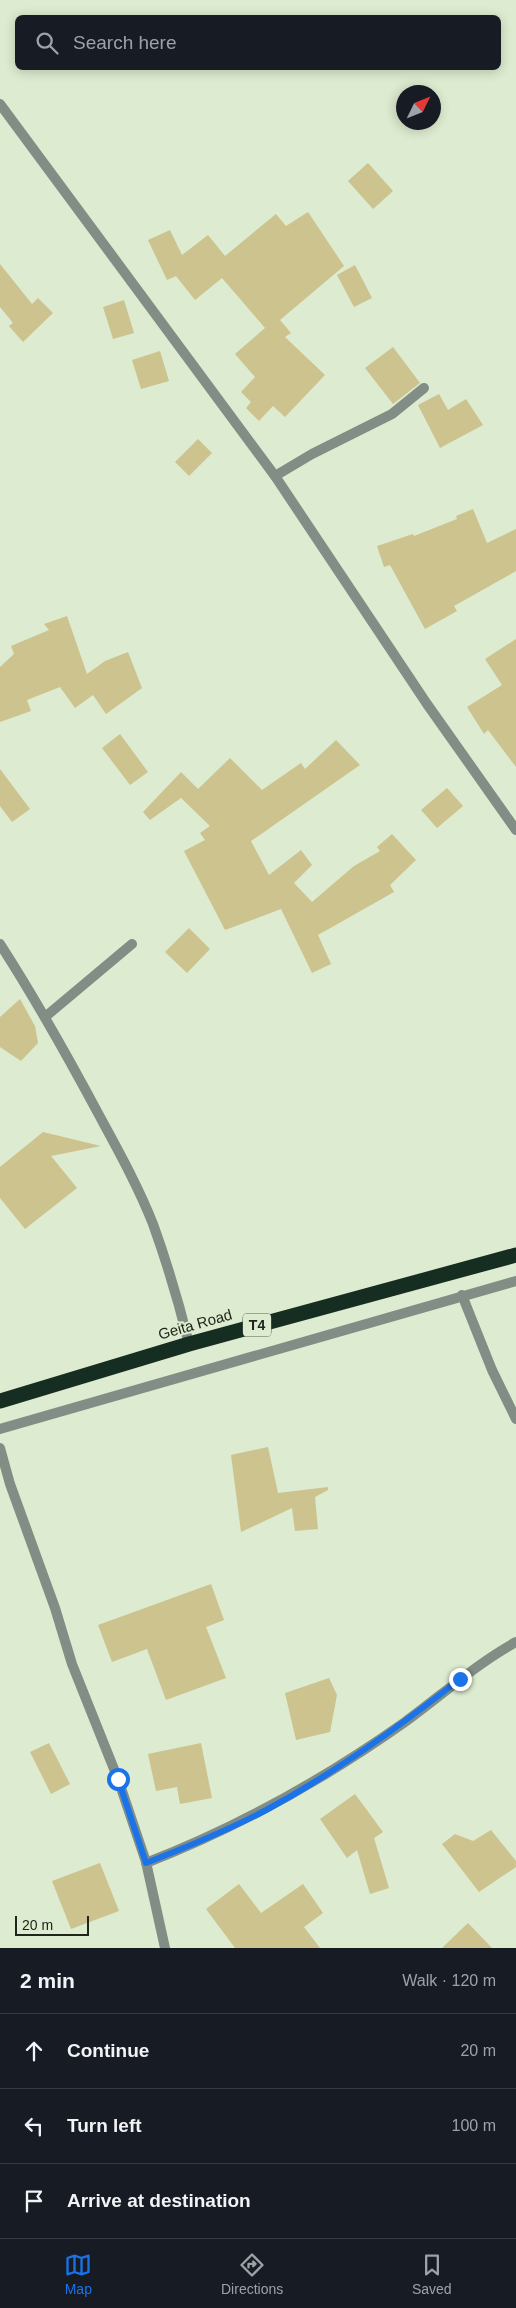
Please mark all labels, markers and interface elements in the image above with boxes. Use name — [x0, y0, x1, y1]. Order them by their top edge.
search box — [15, 15, 501, 70]
icon: search — [33, 29, 61, 57]
text: Search here — [73, 32, 177, 53]
north arrow — [396, 85, 441, 130]
street label: Geita Road — [156, 1305, 234, 1343]
road number: T4 — [243, 1314, 271, 1336]
route end — [449, 1668, 472, 1691]
route start — [107, 1768, 130, 1791]
scale bar — [15, 1913, 89, 1936]
text: 20 m — [22, 1917, 53, 1933]
text: 2 min — [20, 1969, 75, 1992]
text: Walk · 120 m — [402, 1972, 496, 1989]
icon: ahead — [20, 2037, 48, 2065]
text: Continue — [67, 2040, 149, 2061]
text: 20 m — [460, 2042, 496, 2059]
icon: left — [20, 2112, 48, 2140]
text: Turn left — [67, 2115, 142, 2136]
text: 100 m — [452, 2117, 496, 2134]
icon: arrive — [20, 2187, 48, 2215]
text: Arrive at destination — [67, 2190, 251, 2211]
tab: Map — [64, 2251, 92, 2297]
tab: Directions — [221, 2251, 283, 2297]
tab: Saved — [412, 2251, 452, 2297]

